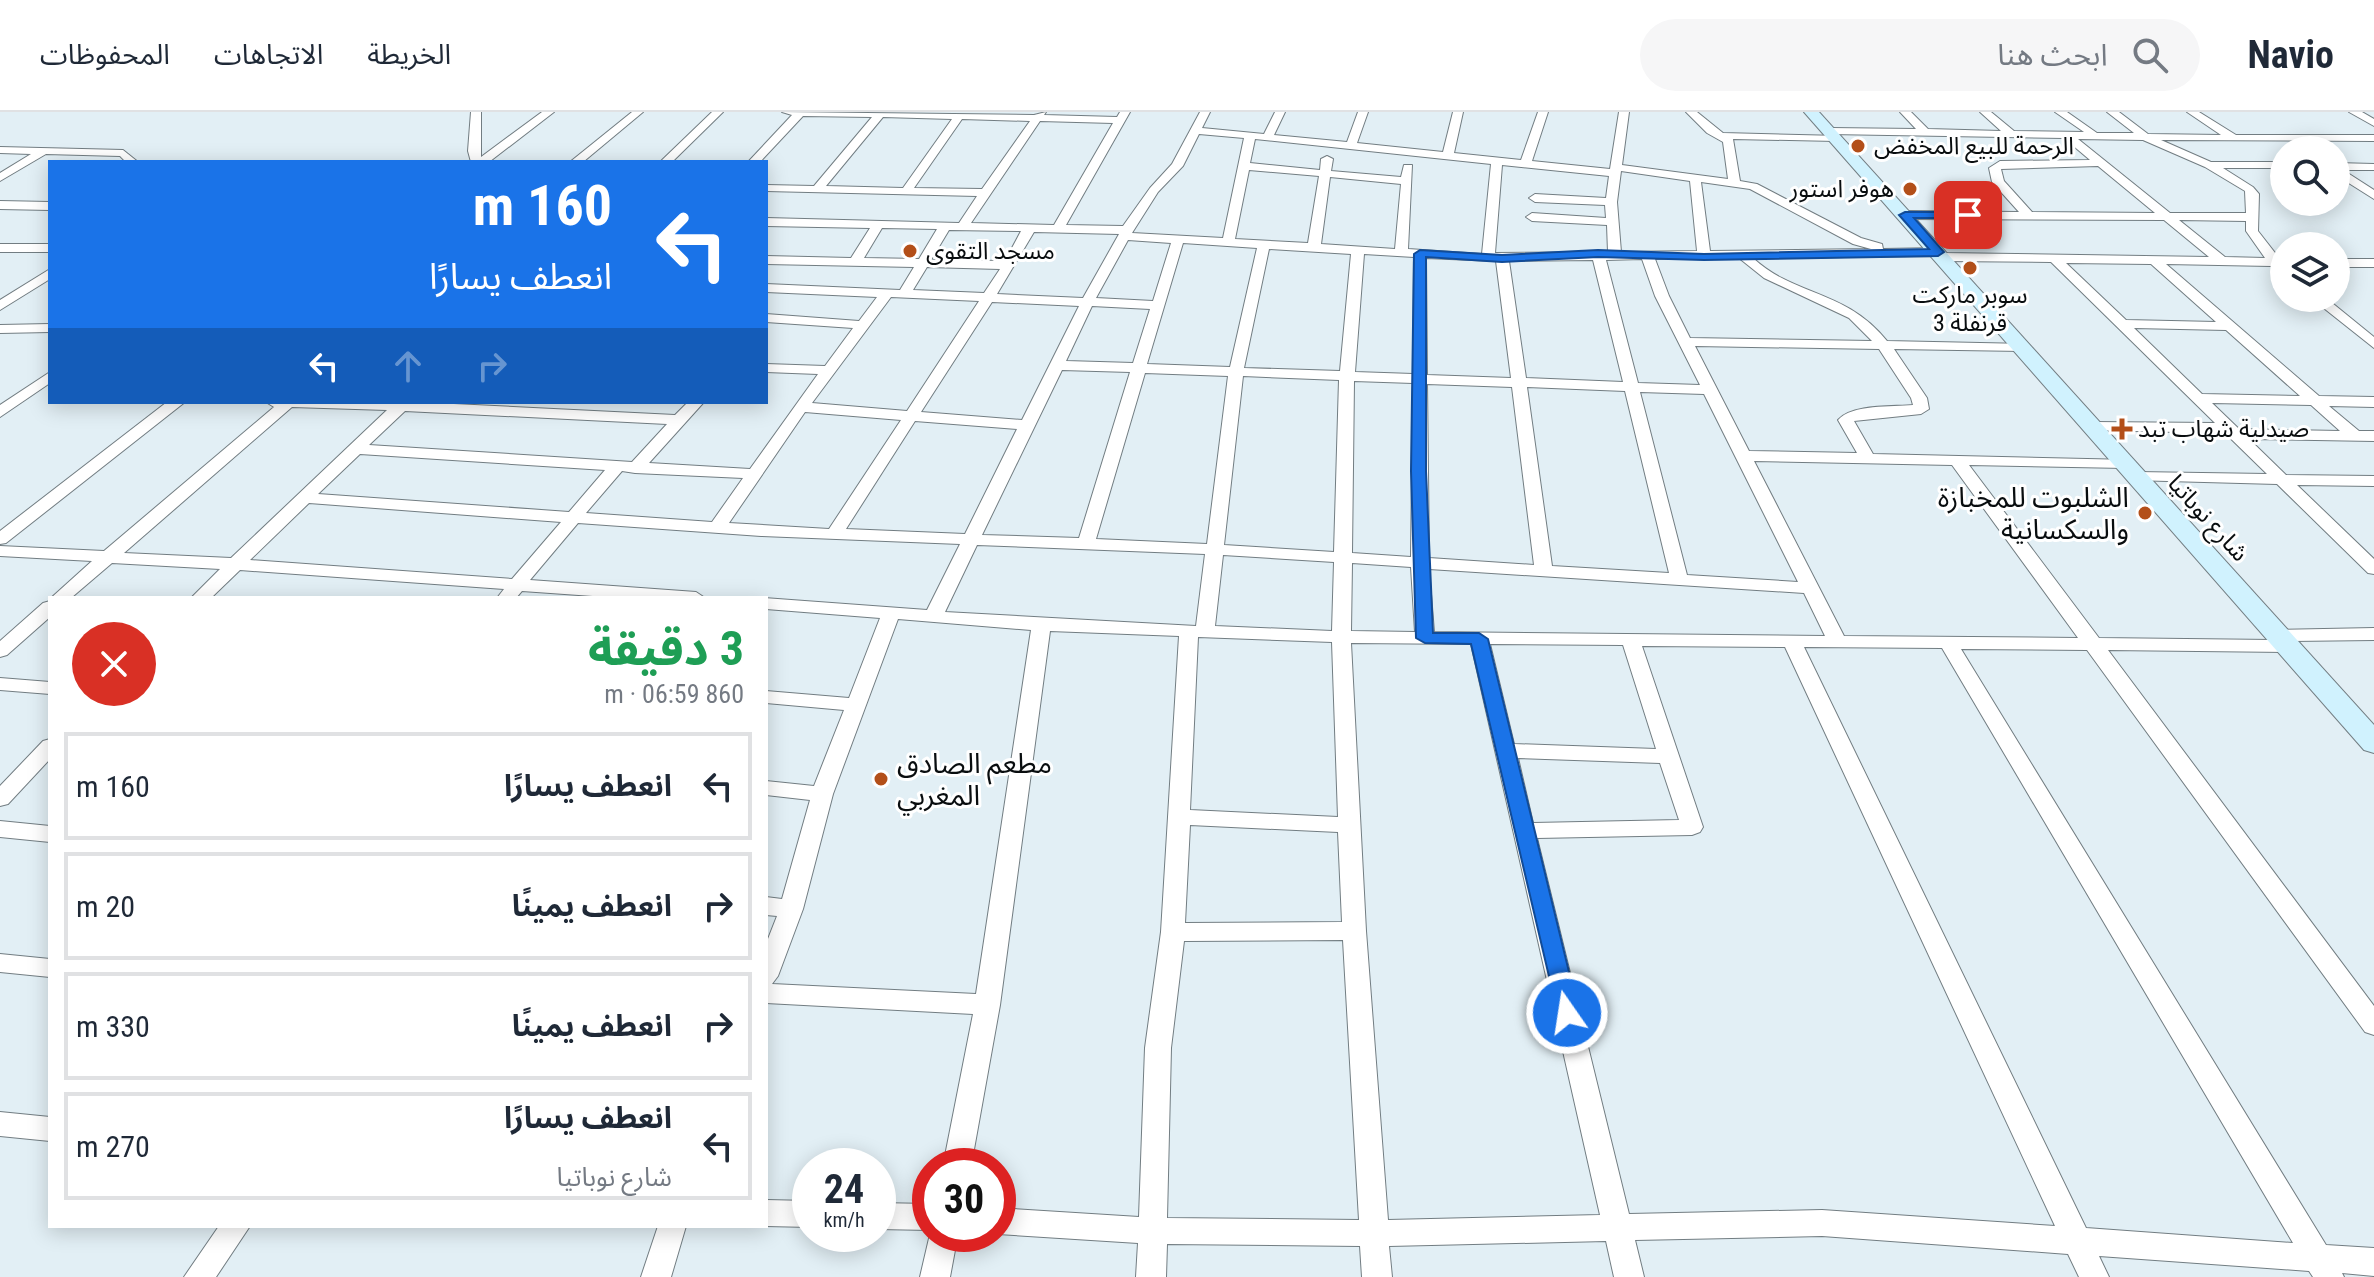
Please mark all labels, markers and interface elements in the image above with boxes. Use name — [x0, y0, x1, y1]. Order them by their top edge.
search box — [1640, 19, 2200, 91]
icon: search — [2128, 33, 2172, 77]
text: Navio — [2248, 33, 2334, 77]
text: ابحث هنا — [1997, 37, 2108, 72]
text: المحفوظات — [40, 38, 170, 71]
text: الاتجاهات — [214, 38, 323, 71]
text: الخريطة — [367, 38, 451, 71]
place label: الرحمة للبيع المخفض — [1874, 132, 2074, 163]
map controls — [2270, 136, 2350, 312]
button: search — [2270, 136, 2350, 216]
marker: الرحمة للبيع المخفض — [1849, 137, 1867, 155]
text: 160 m — [473, 173, 612, 239]
place label: هوفر استور — [1789, 175, 1894, 203]
marker: هوفر استور — [1901, 180, 1919, 198]
pin — [1934, 181, 2002, 249]
icon: left — [640, 192, 744, 296]
icon: arrive — [1946, 193, 1990, 237]
button: layers — [2270, 232, 2350, 312]
place label: مسجد التقوى — [926, 237, 1055, 265]
marker: مسجد التقوى — [901, 242, 919, 260]
text: انعطف يسارًا — [429, 256, 612, 298]
marker: سوبر ماركت قرنفلة 3 — [1961, 259, 1979, 277]
place label: سوبر ماركت قرنفلة 3 — [1912, 281, 2028, 337]
icon: left — [302, 344, 346, 388]
icon: ahead — [386, 344, 430, 388]
icon: right — [470, 344, 514, 388]
place label: صيدلية شهاب تبد — [2138, 415, 2309, 443]
marker: صيدلية شهاب تبد — [2113, 420, 2131, 438]
street label: شارع نوباتيا — [2160, 469, 2254, 569]
place label: الشلبوت للمخبازة والسكسانية — [1938, 481, 2129, 546]
marker: الشلبوت للمخبازة والسكسانية — [2136, 504, 2154, 522]
text: 3 دقيقة — [588, 620, 744, 677]
button: close — [72, 622, 156, 706]
text: 860 m · 06:59 — [604, 679, 744, 709]
place label: مطعم الصادق المغربي — [897, 747, 1052, 816]
icon: left — [696, 764, 740, 808]
text: انعطف يسارًا — [504, 768, 672, 803]
text: 160 m — [76, 769, 150, 804]
marker: مطعم الصادق المغربي — [872, 770, 890, 788]
icon: right — [696, 884, 740, 928]
text: انعطف يمينًا — [512, 888, 672, 923]
text: 20 m — [76, 889, 135, 924]
position arrow — [1525, 971, 1609, 1055]
icon: right — [696, 1004, 740, 1048]
text: انعطف يمينًا — [512, 1008, 672, 1043]
text: 330 m — [76, 1009, 150, 1044]
text: انعطف يسارًا — [504, 1100, 672, 1135]
icon: left — [696, 1124, 740, 1168]
text: 270 m — [76, 1129, 150, 1164]
speed limit sign: 30 — [912, 1148, 1016, 1252]
text: شارع نوباتيا — [556, 1162, 672, 1192]
text: 24 — [824, 1166, 864, 1213]
text: km/h — [823, 1208, 865, 1232]

